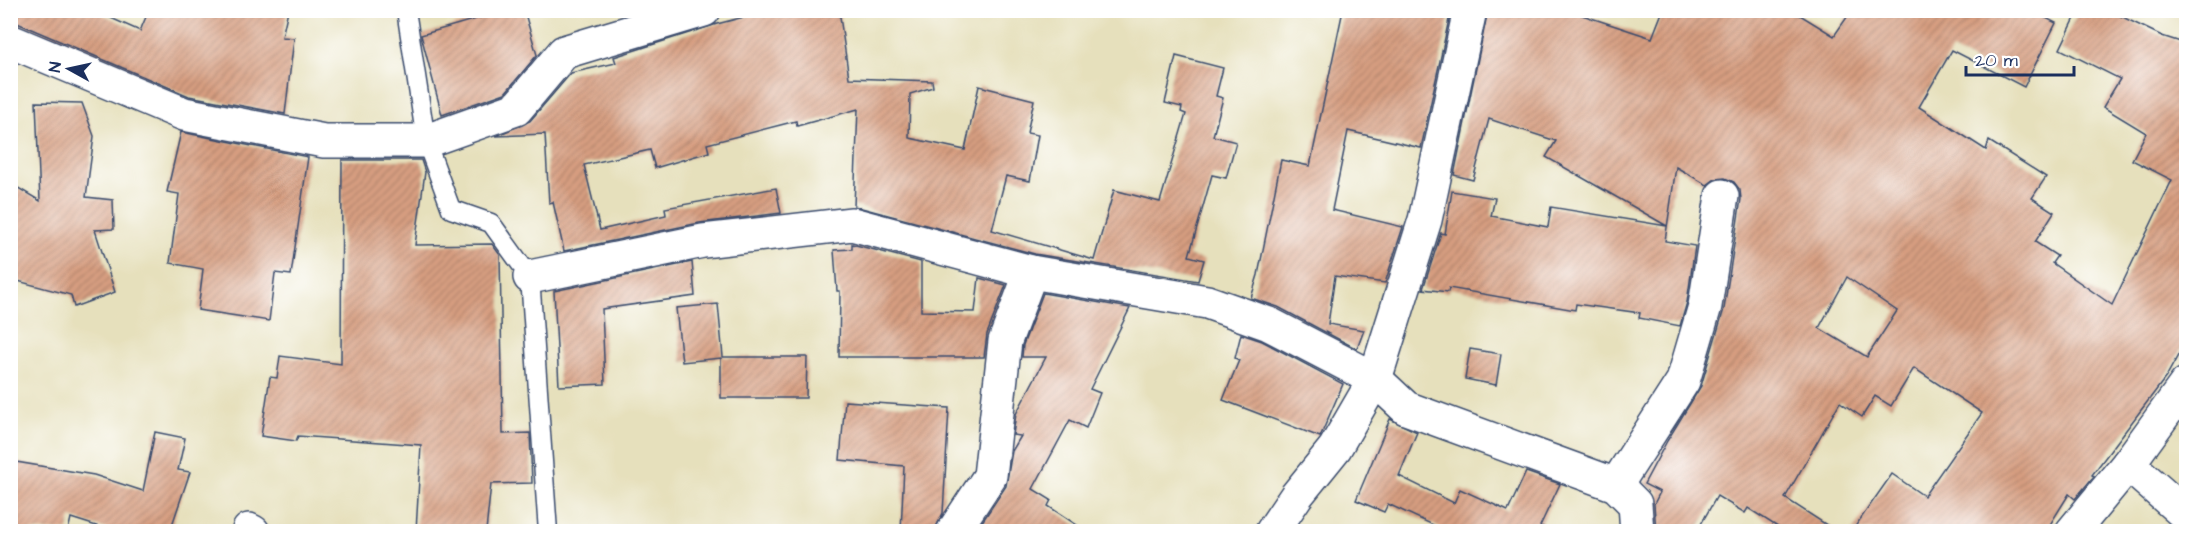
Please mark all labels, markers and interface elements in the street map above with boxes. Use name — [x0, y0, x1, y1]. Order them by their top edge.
north arrow — [39, 39, 99, 99]
scale bar — [1966, 39, 2074, 77]
text: 20 m — [1975, 48, 2018, 73]
text: N — [44, 61, 67, 74]

